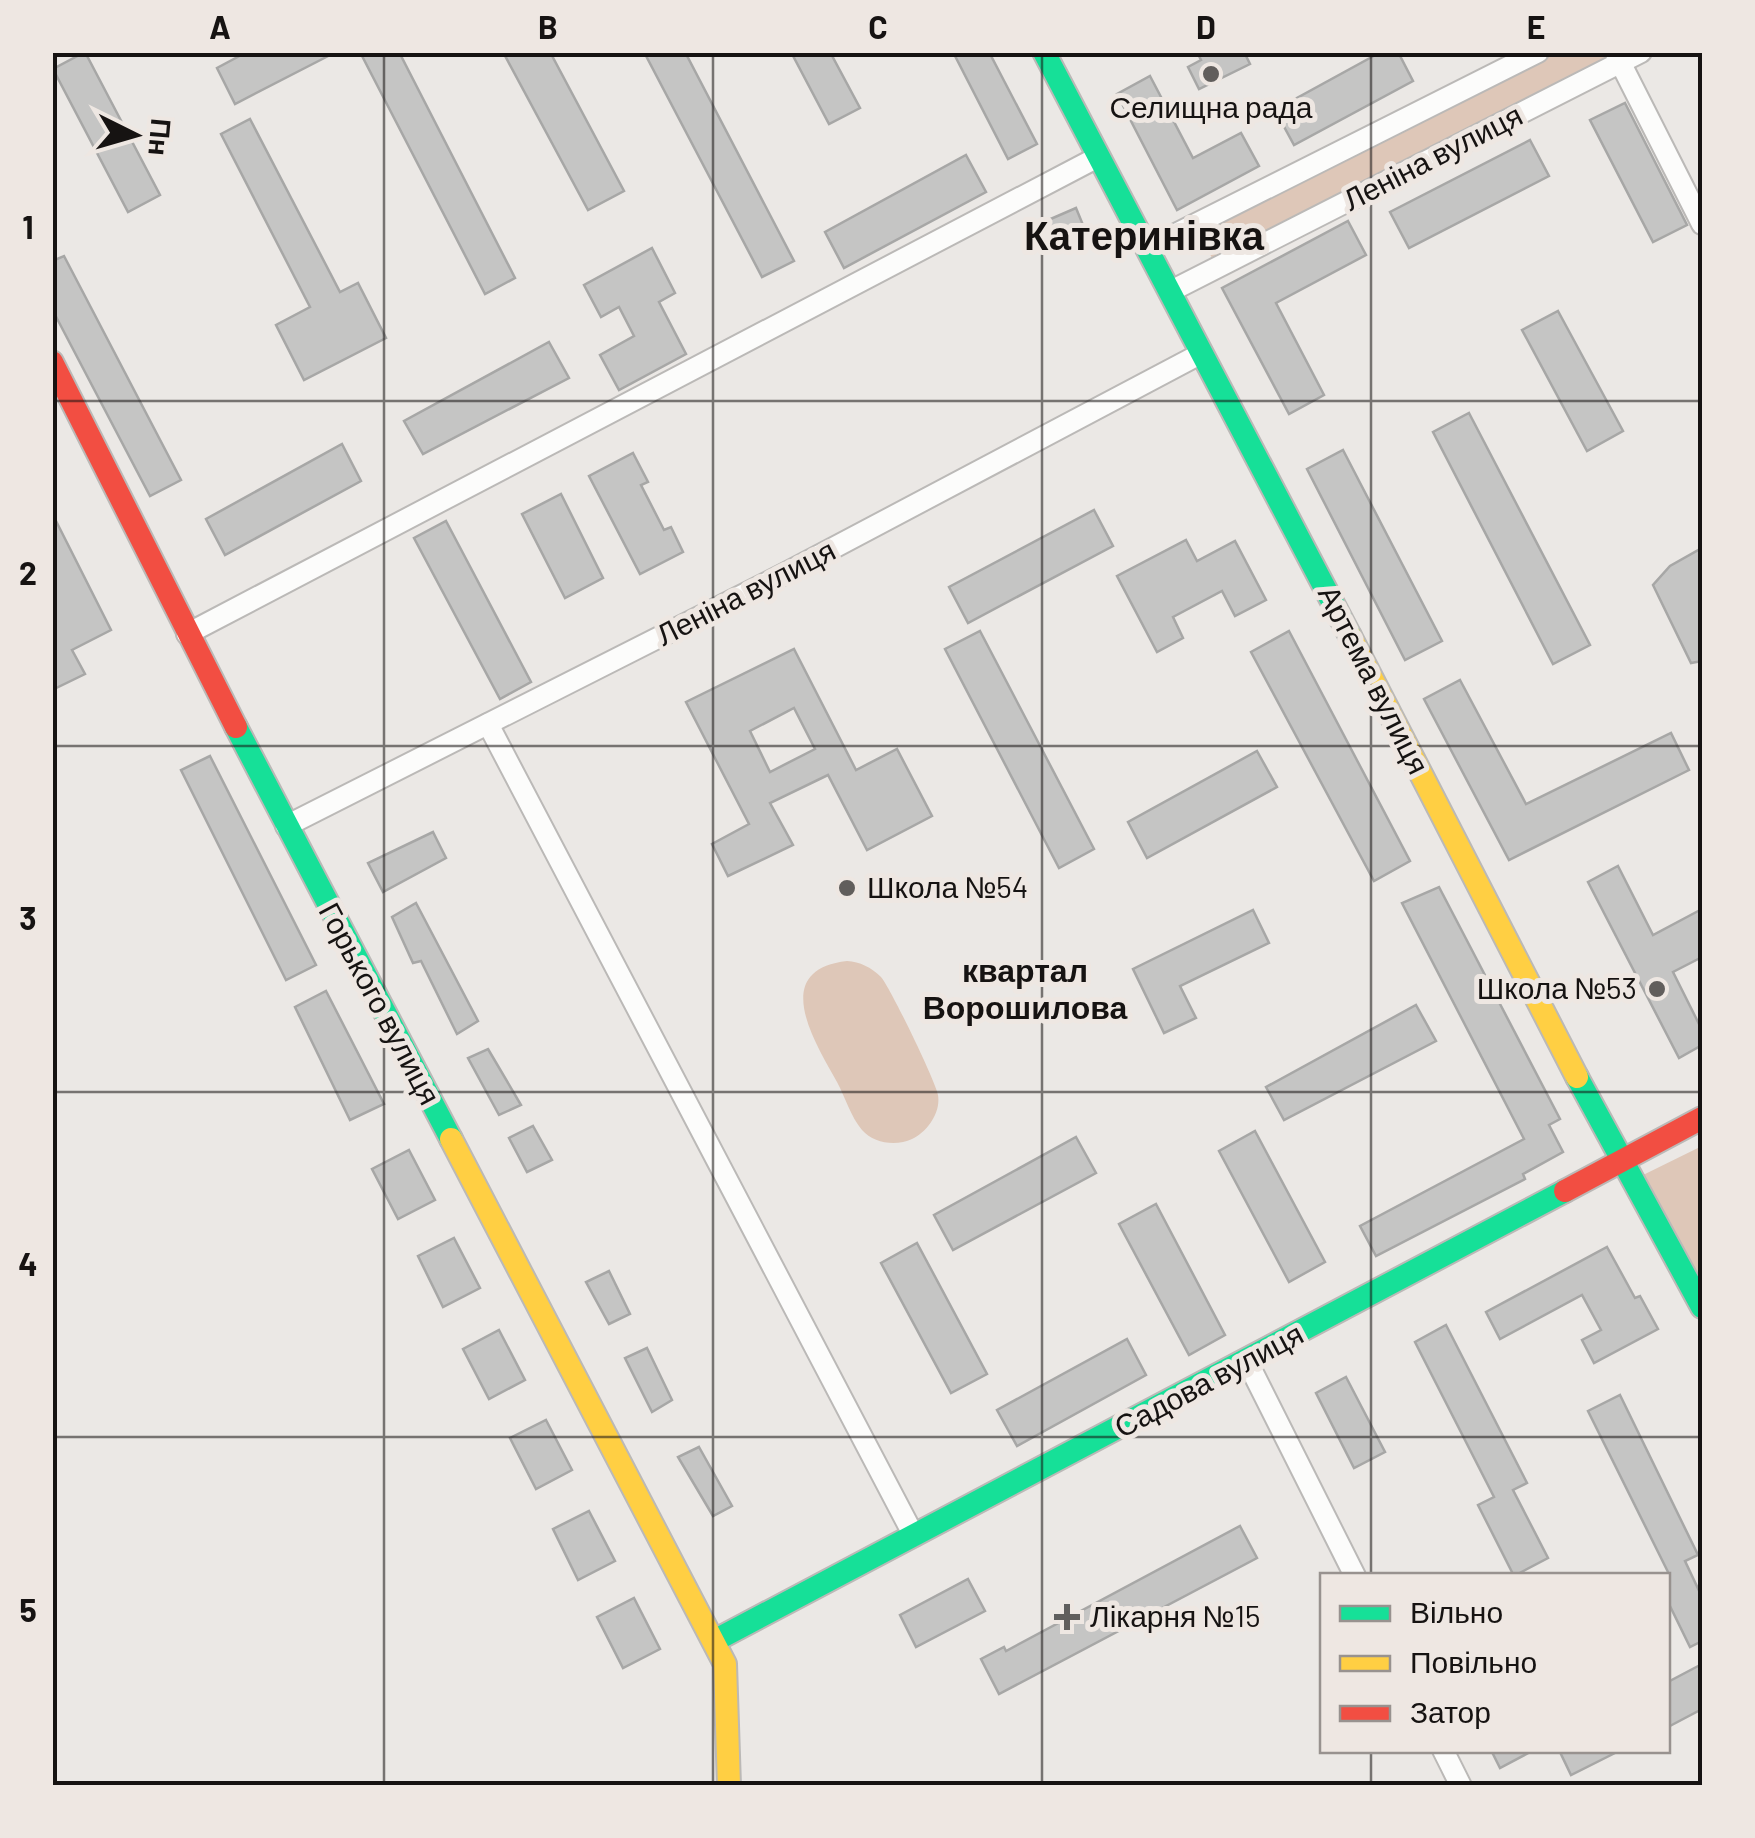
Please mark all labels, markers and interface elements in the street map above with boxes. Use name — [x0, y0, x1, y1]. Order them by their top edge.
text: A — [209, 7, 231, 45]
text: B — [538, 7, 558, 45]
text: C — [868, 7, 888, 45]
text: D — [1196, 7, 1216, 45]
text: E — [1527, 7, 1545, 45]
marker: Селищна рада — [1200, 63, 1222, 85]
north arrow — [85, 85, 185, 185]
place label: Селищна рада — [1109, 88, 1313, 124]
street label: Леніна вулиця — [1337, 96, 1528, 217]
text: Пн — [142, 117, 179, 157]
text: 1 — [22, 207, 34, 245]
district label: Катеринівка — [1024, 210, 1265, 258]
street label: Леніна вулиця — [650, 531, 841, 652]
text: 2 — [19, 553, 37, 591]
street label: Артема вулиця — [1312, 579, 1438, 779]
place label: Школа №54 — [867, 868, 1028, 904]
marker: Школа №54 — [836, 877, 858, 899]
street label: Горького вулиця — [312, 896, 449, 1110]
text: 3 — [19, 898, 37, 936]
district label: квартал Ворошилова — [923, 950, 1128, 1026]
place label: Школа №53 — [1477, 969, 1637, 1005]
marker: Школа №53 — [1646, 978, 1668, 1000]
text: 4 — [18, 1244, 38, 1282]
street label: Садова вулиця — [1108, 1314, 1309, 1444]
legend — [1320, 1573, 1670, 1753]
text: 5 — [19, 1590, 37, 1628]
text: Вільно — [1410, 1593, 1503, 1629]
place label: Лікарня №15 — [1090, 1597, 1260, 1633]
marker: Лікарня №15 — [1054, 1604, 1080, 1630]
text: Повільно — [1410, 1643, 1537, 1679]
text: Затор — [1410, 1693, 1491, 1729]

